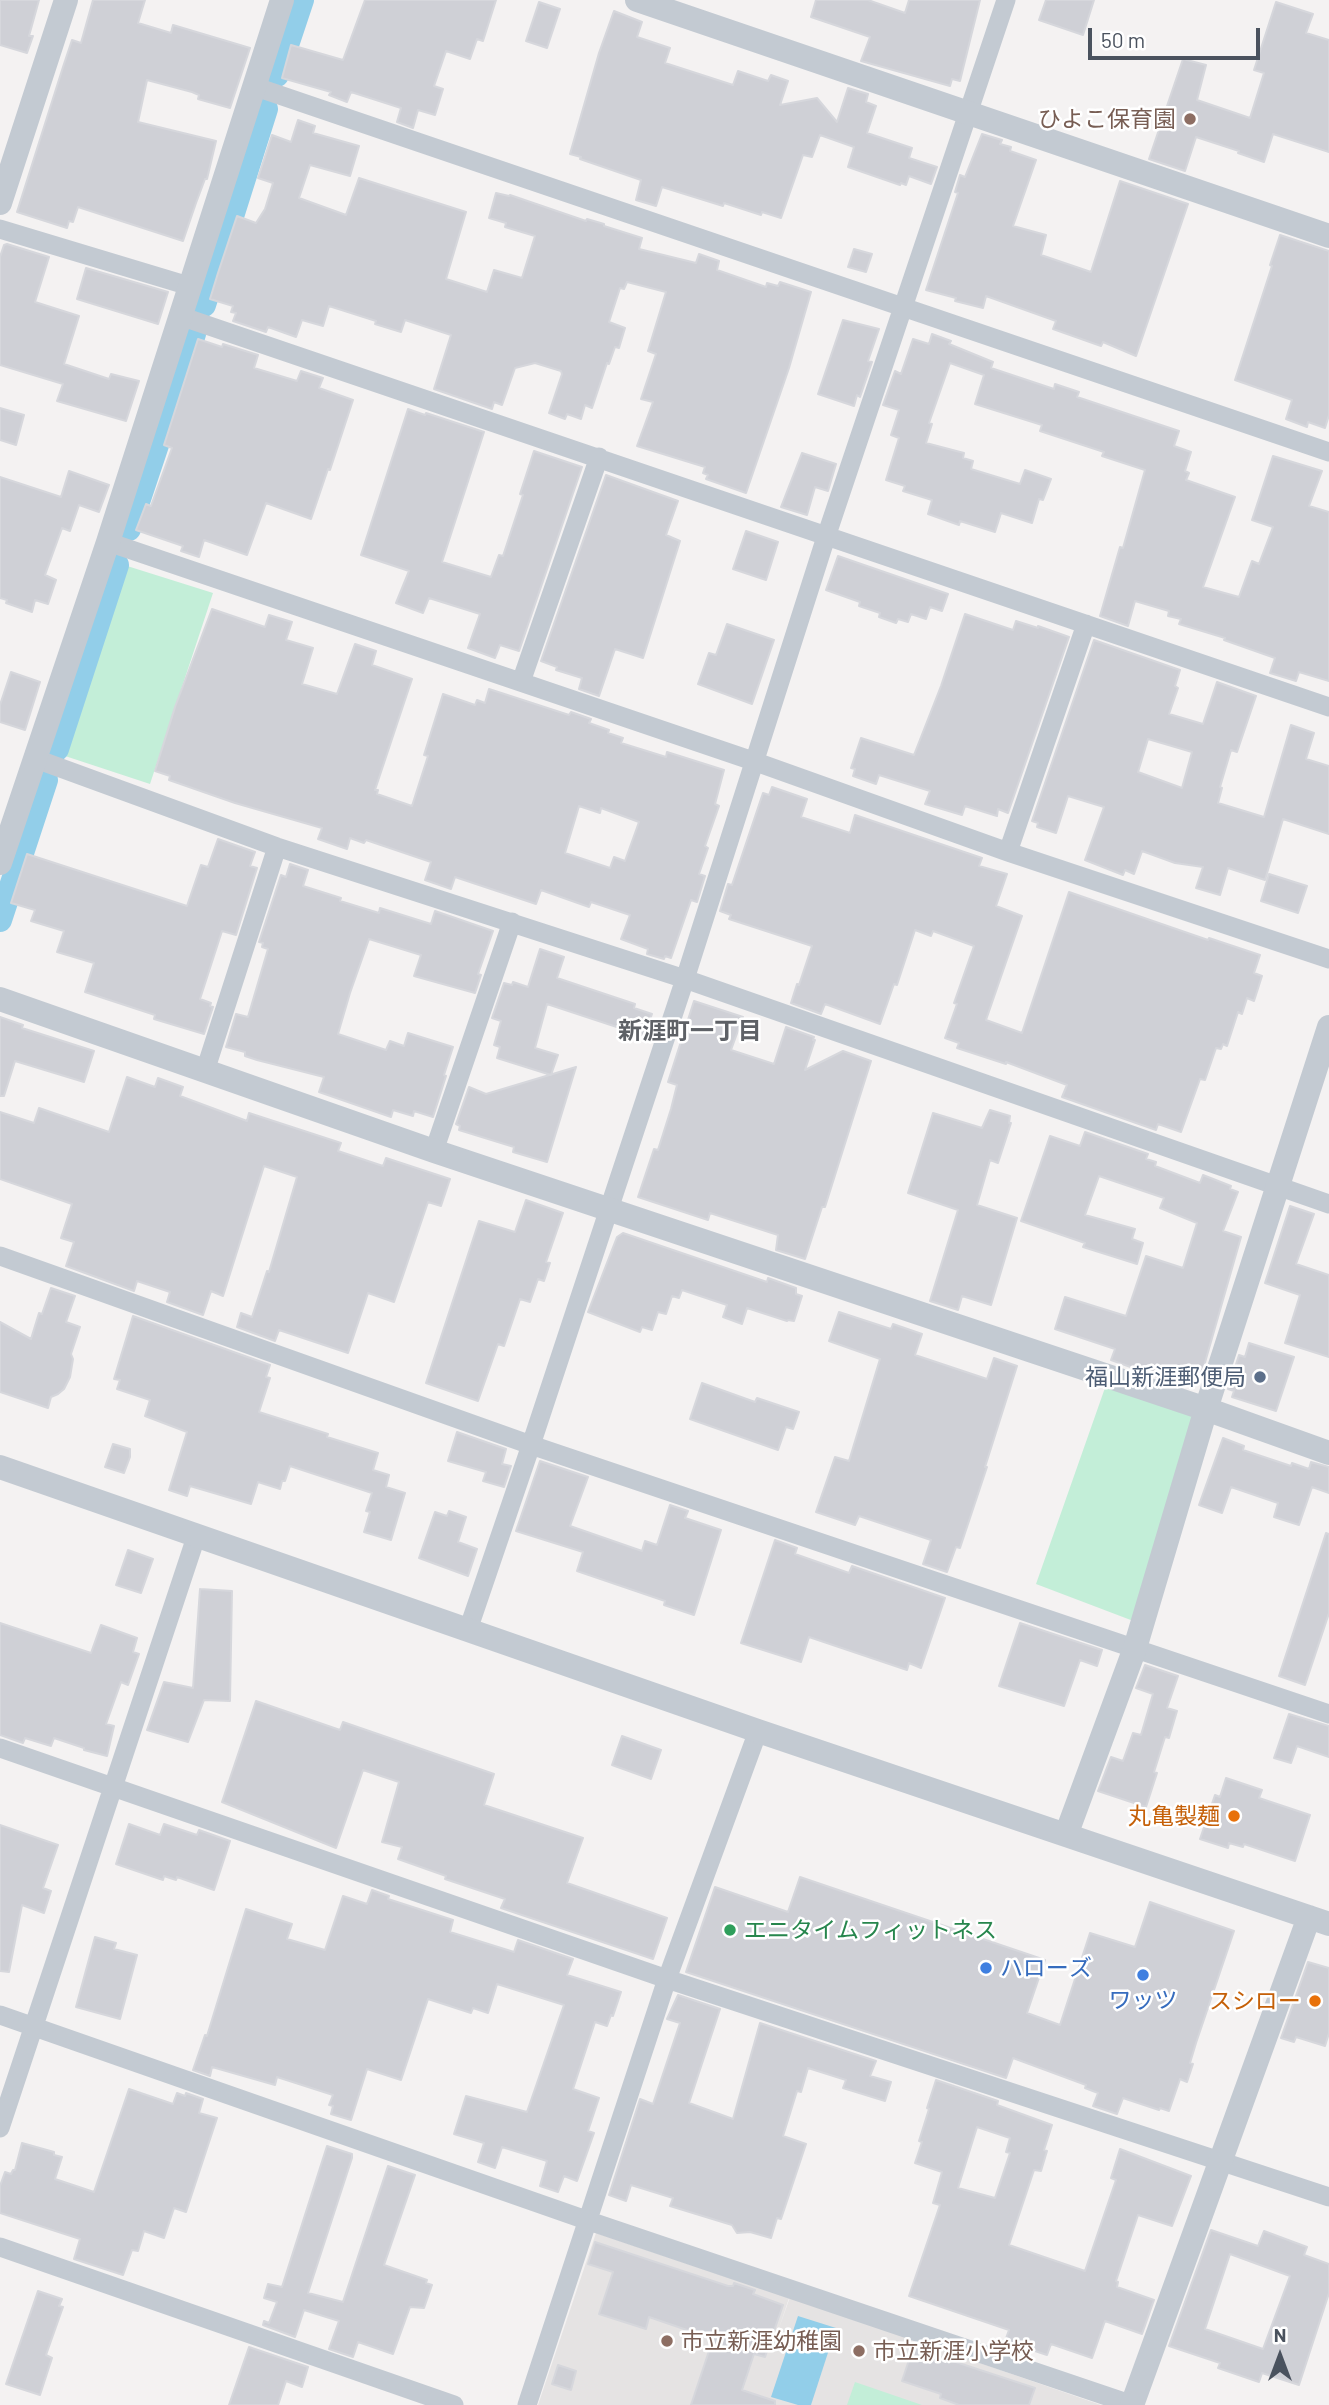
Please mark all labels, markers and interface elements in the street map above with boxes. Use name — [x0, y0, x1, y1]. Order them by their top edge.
scale bar — [1091, 14, 1262, 58]
text: 50 m — [1101, 27, 1145, 52]
place label: ひよこ保育園 — [1038, 105, 1176, 133]
marker: ひよこ保育園 — [1182, 111, 1198, 127]
district label: 新涯町一丁目 — [618, 1017, 762, 1045]
place label: 福山新涯郵便局 — [1085, 1363, 1246, 1391]
marker: 福山新涯郵便局 — [1252, 1369, 1268, 1385]
place label: 丸亀製麺 — [1128, 1802, 1220, 1830]
marker: 丸亀製麺 — [1226, 1808, 1242, 1824]
place label: エニタイムフィットネス — [744, 1916, 997, 1944]
marker: エニタイムフィットネス — [722, 1922, 738, 1938]
place label: ハローズ — [1000, 1954, 1092, 1982]
marker: ハローズ — [978, 1960, 994, 1976]
marker: ワッツ — [1135, 1967, 1151, 1983]
place label: ワッツ — [1109, 1986, 1177, 2014]
place label: スシロー — [1209, 1987, 1301, 2015]
marker: スシロー — [1307, 1993, 1323, 2009]
north arrow — [1245, 2321, 1315, 2391]
text: N — [1274, 2323, 1286, 2346]
place label: 市立新涯幼稚園 — [681, 2327, 842, 2355]
marker: 市立新涯幼稚園 — [659, 2333, 675, 2349]
place label: 市立新涯小学校 — [873, 2337, 1034, 2365]
marker: 市立新涯小学校 — [851, 2343, 867, 2359]

